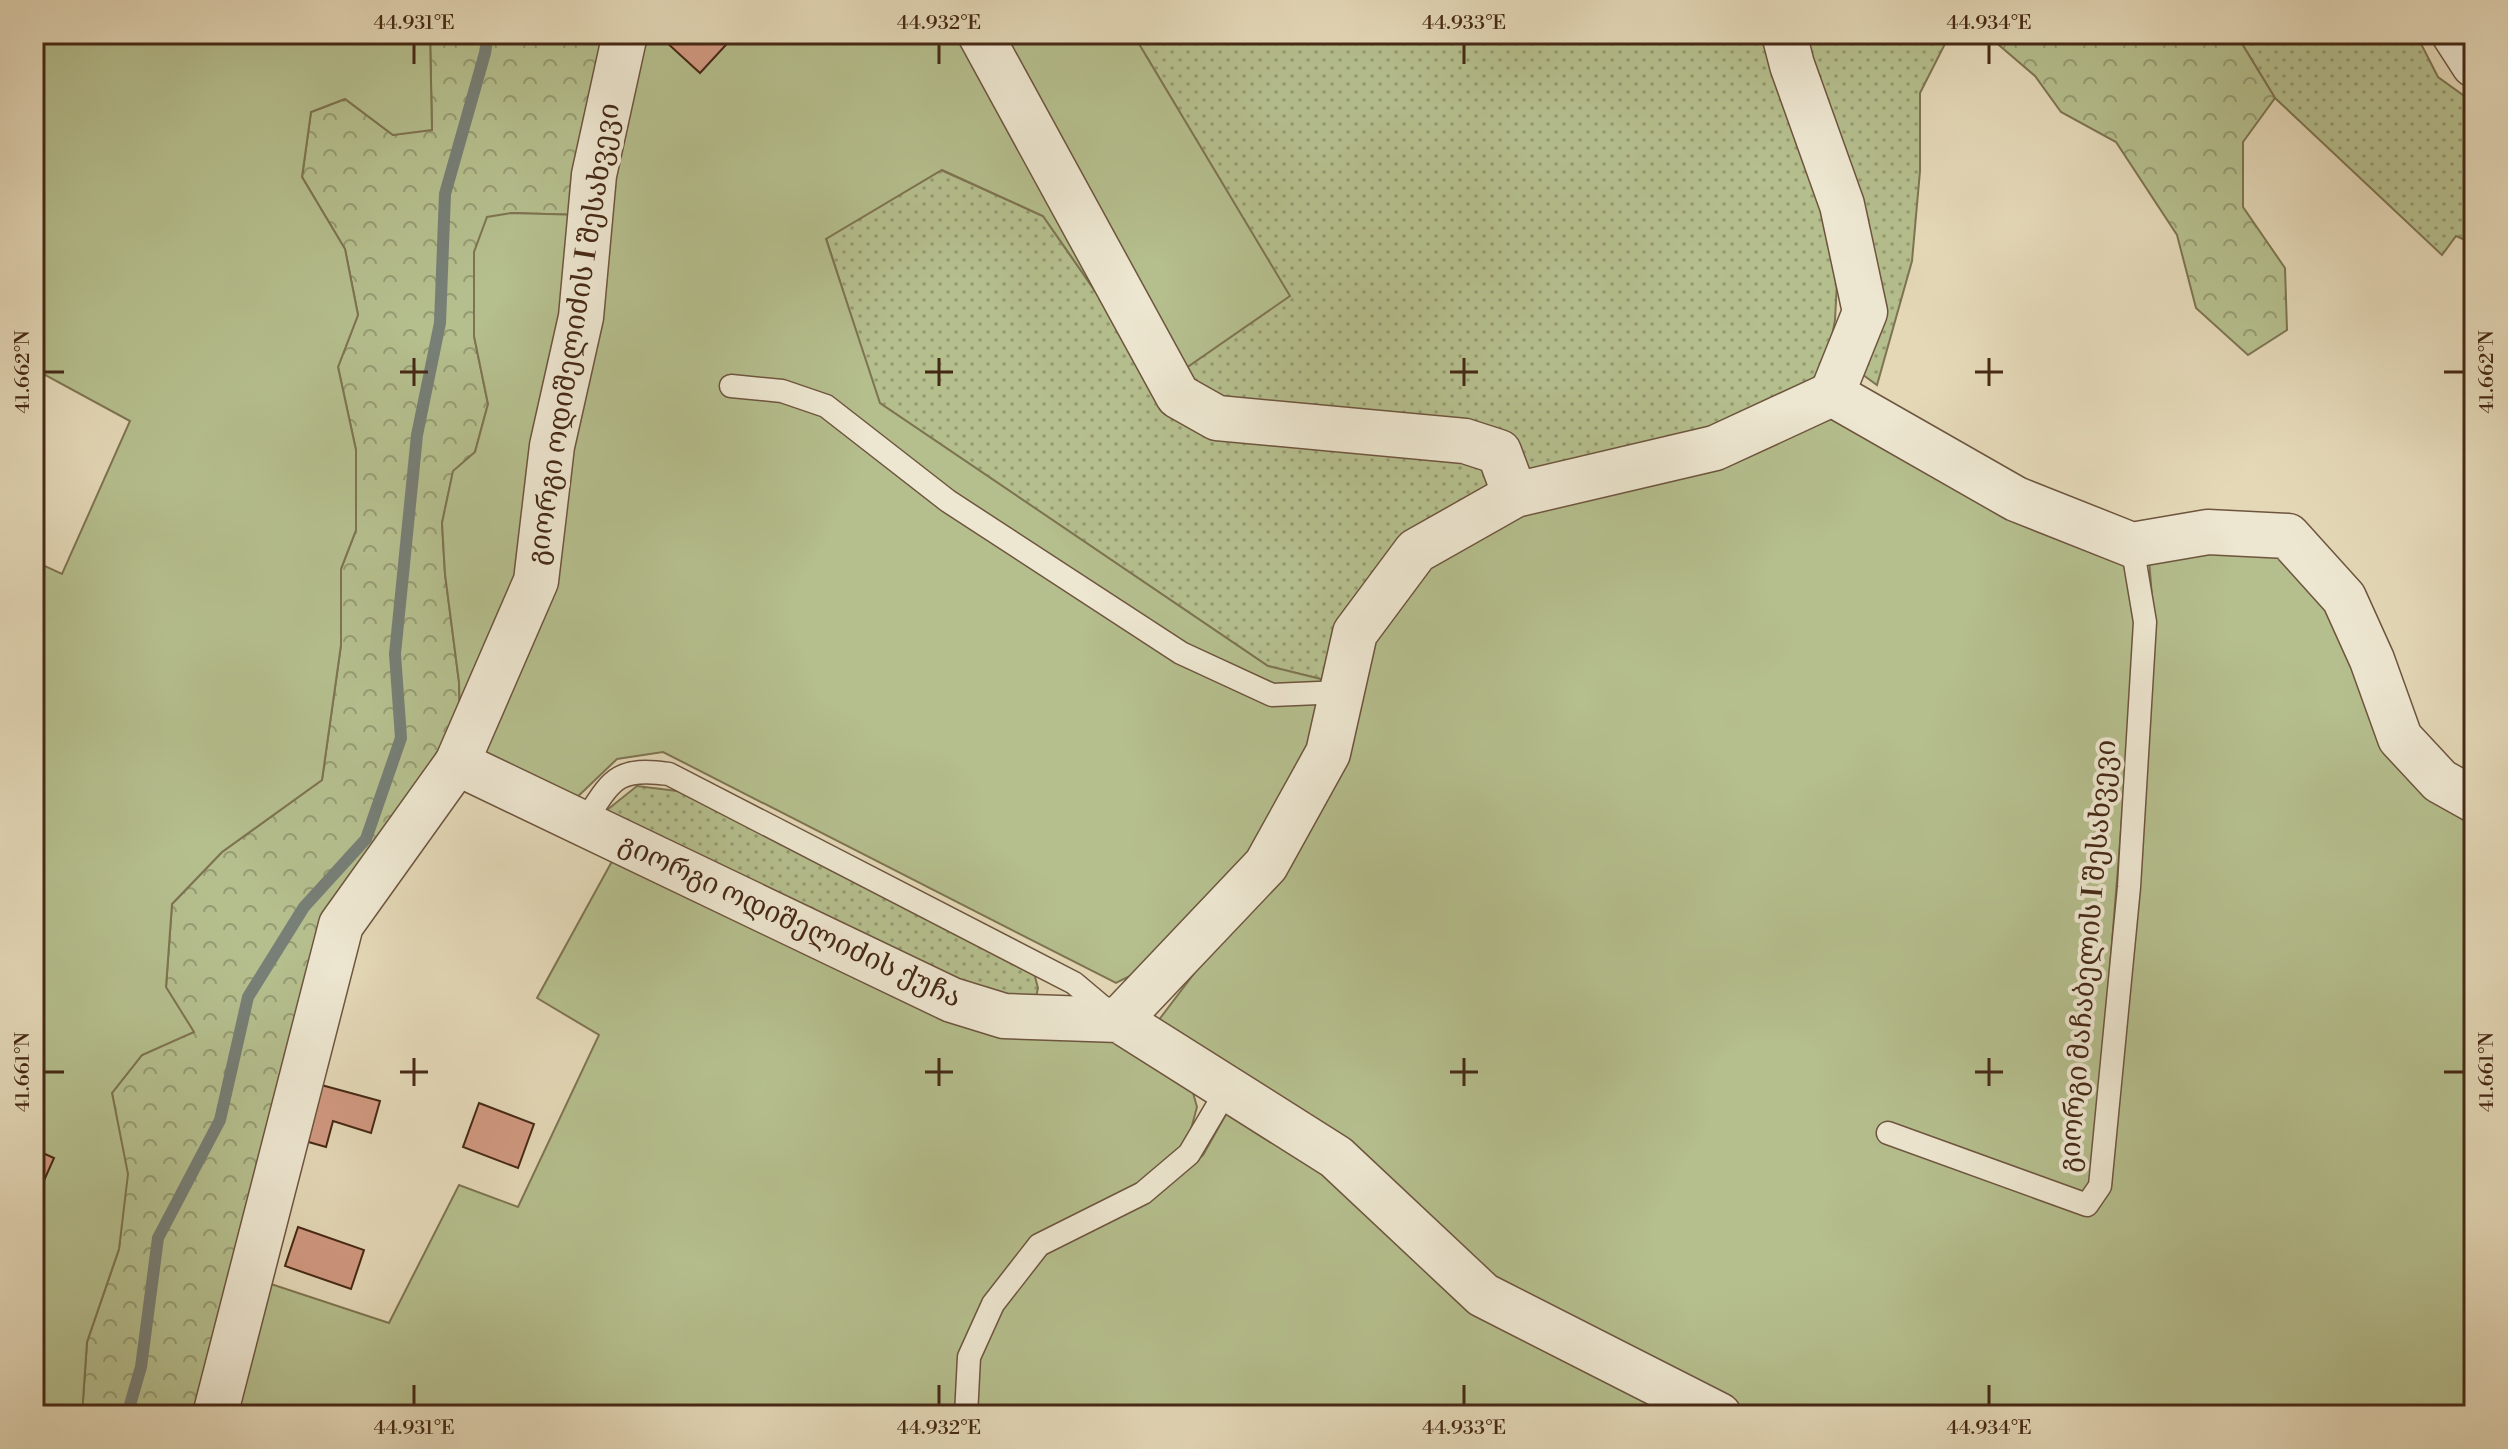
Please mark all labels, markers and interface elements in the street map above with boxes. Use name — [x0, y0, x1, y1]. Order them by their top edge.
text: 44.931°E — [373, 11, 455, 36]
text: 44.932°E — [897, 11, 981, 36]
text: 44.933°E — [1422, 11, 1506, 36]
text: 44.934°E — [1946, 11, 2032, 36]
street label: გიორგი ოდიშელიძის I შესახვევი — [520, 101, 628, 567]
text: 41.662°N — [11, 330, 36, 414]
text: 41.662°N — [2475, 330, 2500, 414]
street label: გიორგი მაჩაბელის I შესახვევი — [2052, 738, 2124, 1174]
street label: გიორგი ოდიშელიძის ქუჩა — [613, 826, 967, 1016]
text: 41.661°N — [11, 1032, 36, 1112]
text: 41.661°N — [2475, 1032, 2500, 1112]
text: 44.931°E — [373, 1416, 455, 1441]
text: 44.932°E — [897, 1416, 981, 1441]
text: 44.933°E — [1422, 1416, 1506, 1441]
text: 44.934°E — [1946, 1416, 2032, 1441]

